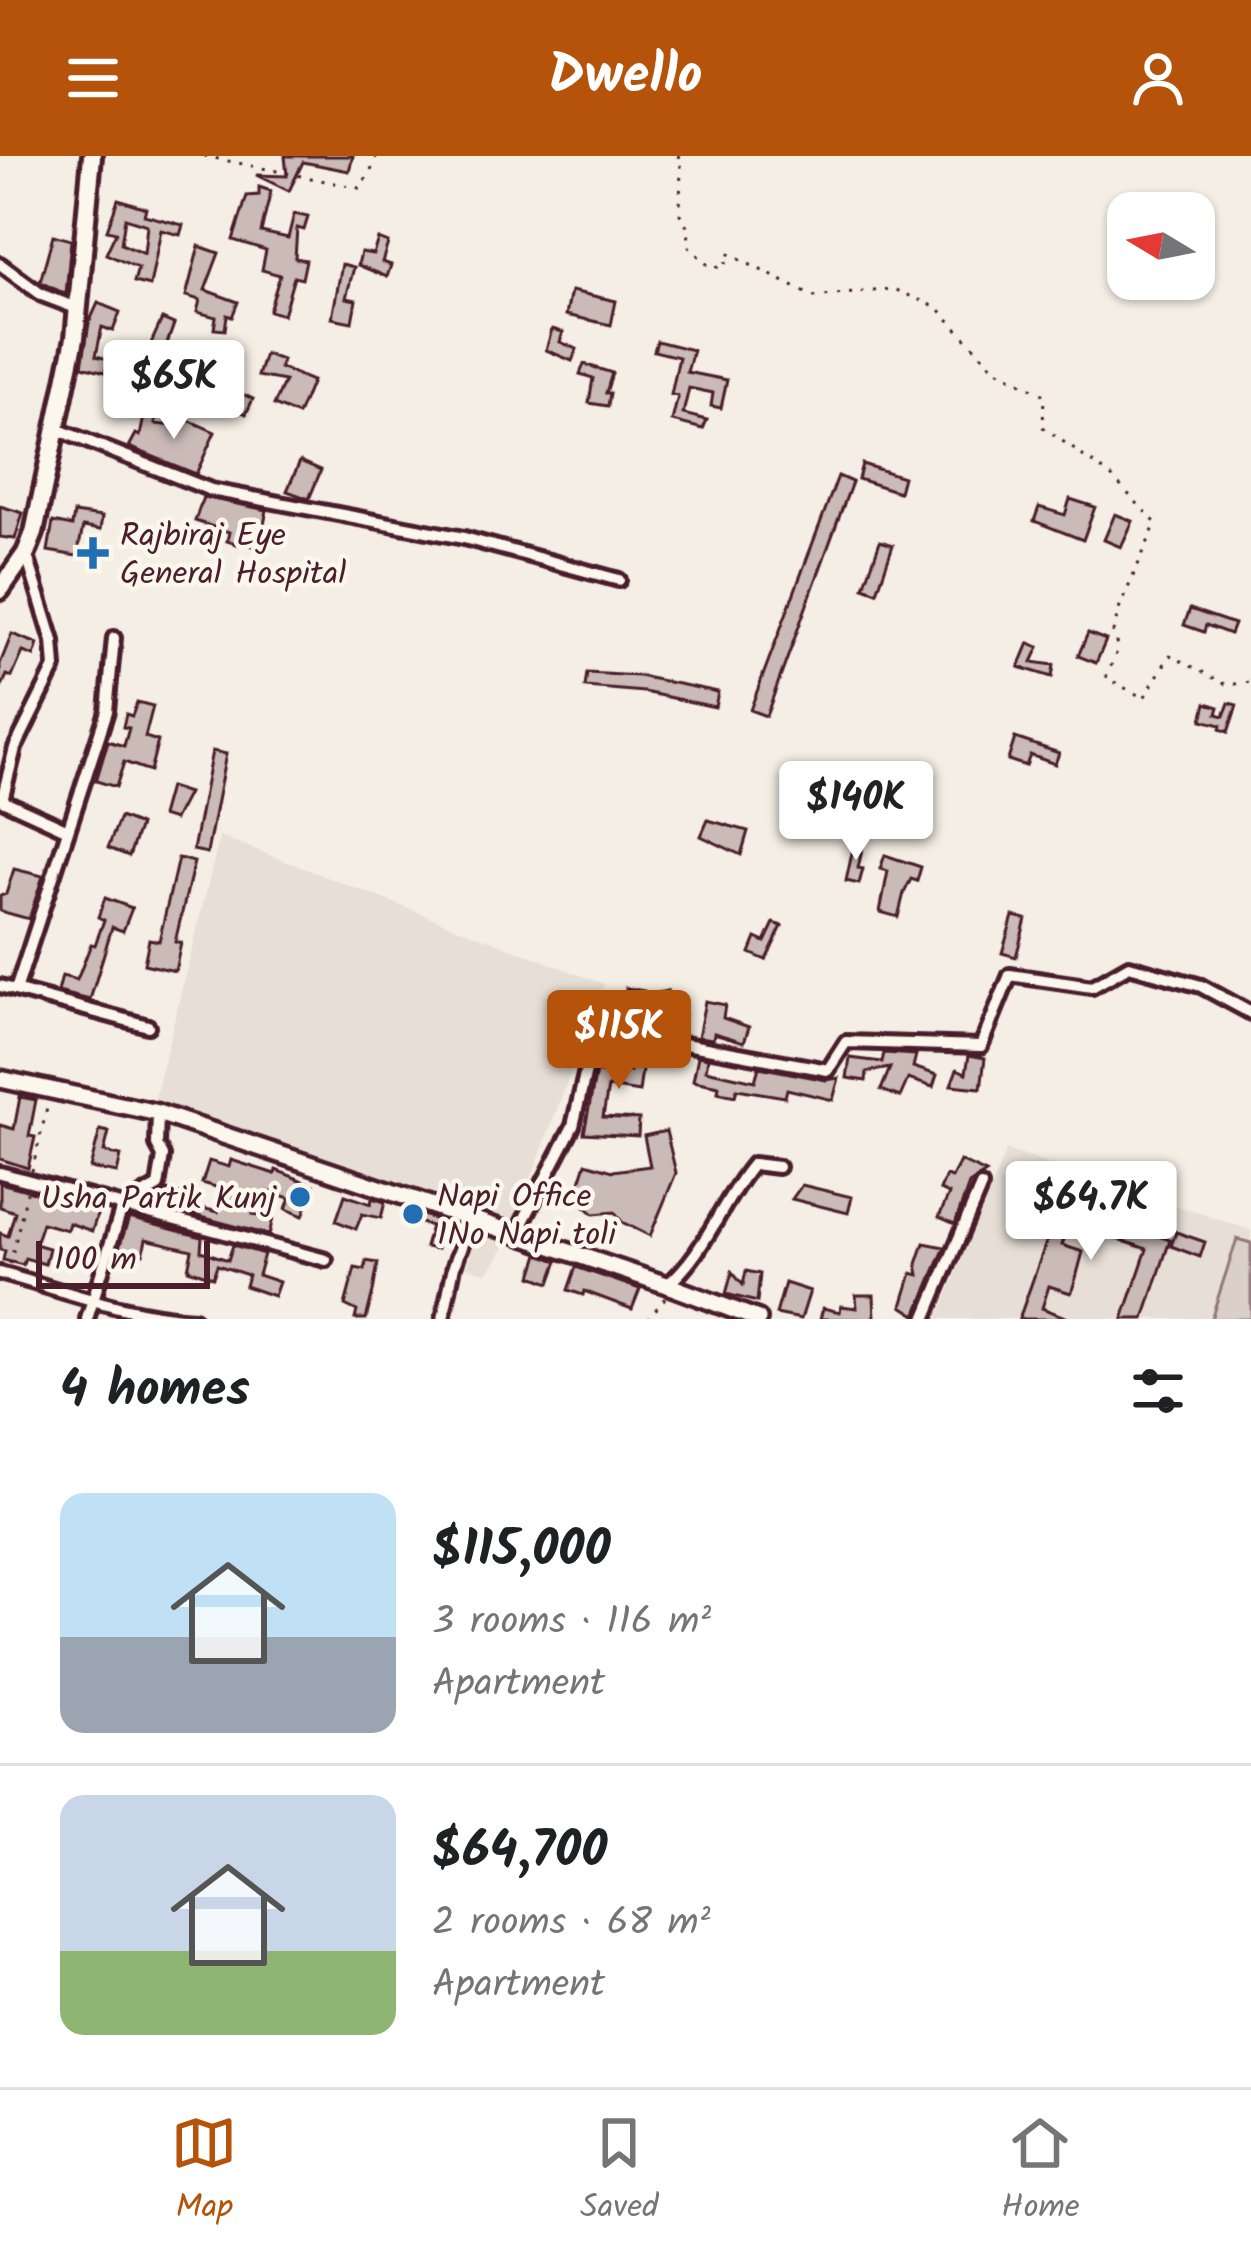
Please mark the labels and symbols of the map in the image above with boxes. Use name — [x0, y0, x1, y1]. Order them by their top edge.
north arrow — [1107, 192, 1215, 300]
pin: $65K — [103, 340, 245, 442]
place label: Rajbiraj Eye General Hospital — [120, 511, 346, 602]
marker: Rajbiraj Eye General Hospital — [77, 537, 109, 569]
pin: $140K — [772, 761, 940, 863]
pin: $115K — [535, 990, 703, 1092]
pin: $64.7K — [993, 1161, 1189, 1263]
place label: Napi Office 1No Napi toli — [437, 1172, 617, 1263]
place label: Usha Partik Kunj — [41, 1174, 278, 1227]
marker: Usha Partik Kunj — [287, 1184, 313, 1210]
marker: Napi Office 1No Napi toli — [400, 1201, 426, 1227]
scale bar — [36, 1235, 210, 1288]

